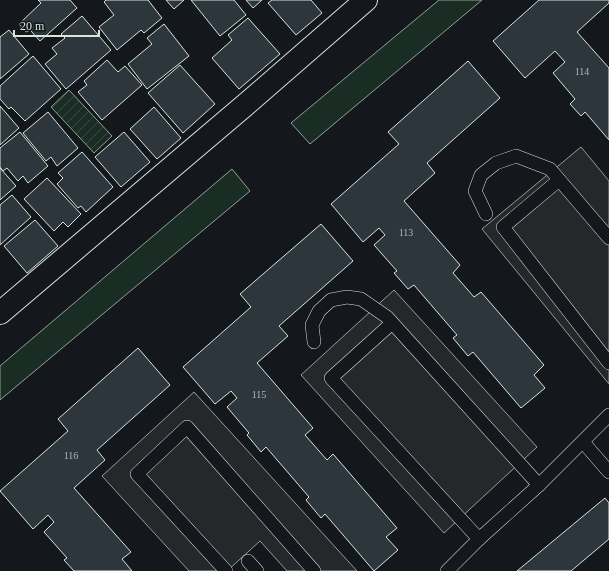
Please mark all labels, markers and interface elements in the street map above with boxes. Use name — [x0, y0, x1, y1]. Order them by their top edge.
scale bar — [14, 12, 99, 38]
text: 20 m — [20, 19, 45, 33]
house number: 114 — [575, 66, 589, 77]
house number: 113 — [399, 227, 413, 238]
house number: 115 — [252, 389, 266, 400]
house number: 116 — [64, 450, 78, 461]

